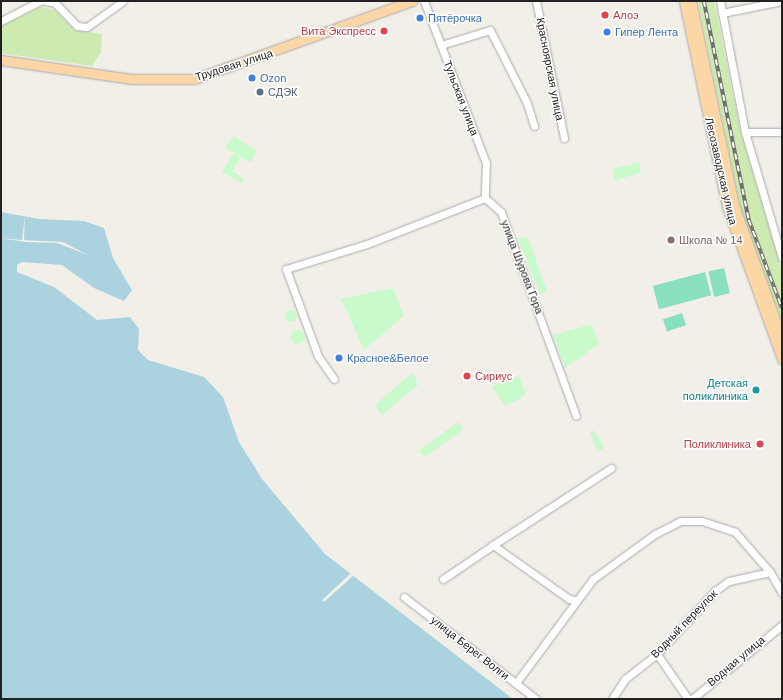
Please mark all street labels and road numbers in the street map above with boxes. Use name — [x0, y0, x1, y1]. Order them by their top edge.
street label: Красноярская улица — [534, 17, 566, 121]
street label: Трудовая улица — [194, 46, 274, 84]
street label: Тульская улица — [441, 59, 481, 137]
street label: Лесозаводская улица — [702, 116, 740, 226]
street label: улица Шурова Гора — [498, 218, 546, 316]
street label: Водный переулок — [648, 587, 720, 661]
street label: улица Берег Волги — [428, 613, 512, 683]
street label: Водная улица — [705, 633, 767, 689]

